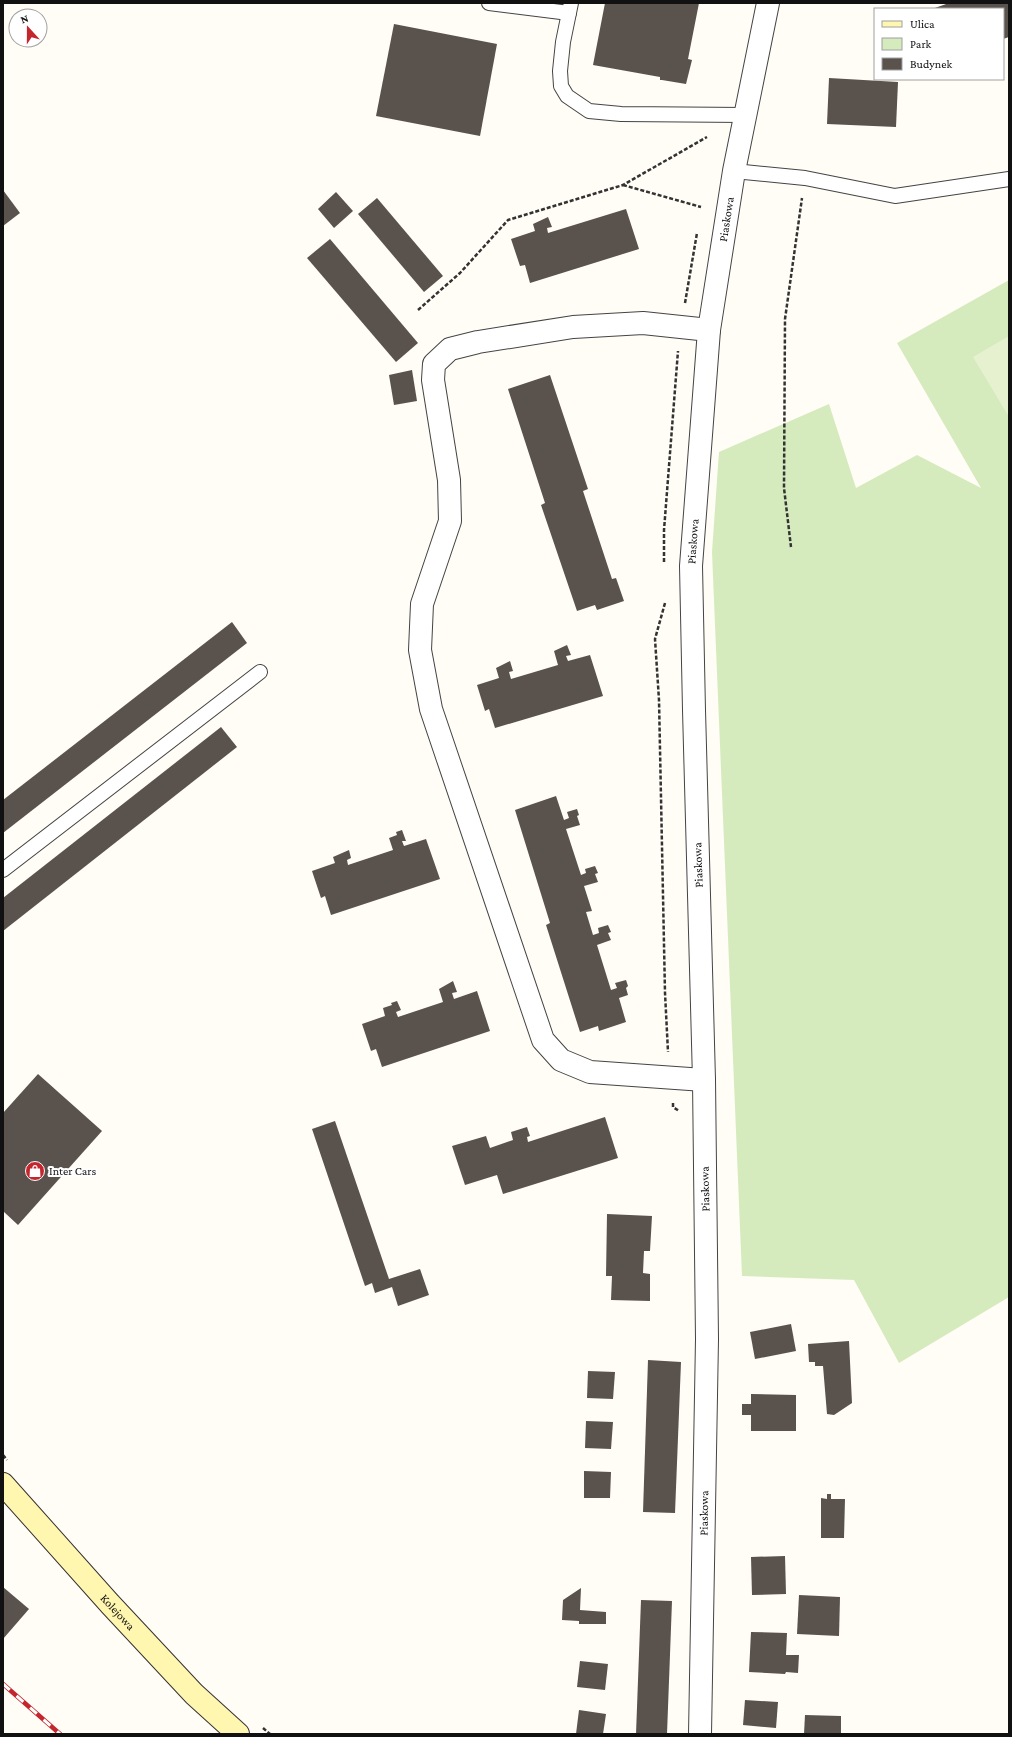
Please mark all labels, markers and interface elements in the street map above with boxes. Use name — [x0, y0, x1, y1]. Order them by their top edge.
north arrow — [8, 8, 48, 48]
legend — [874, 8, 1004, 80]
text: N — [19, 12, 31, 26]
text: Ulica — [910, 17, 935, 31]
text: Park — [910, 37, 932, 51]
text: Budynek — [910, 57, 953, 71]
street label: Piaskowa — [716, 195, 737, 243]
street label: Piaskowa — [684, 518, 702, 564]
street label: Piaskowa — [690, 842, 706, 888]
shop icon: Inter Cars — [24, 1160, 46, 1182]
place label: Inter Cars — [49, 1164, 97, 1178]
street label: Piaskowa — [698, 1166, 712, 1212]
street label: Piaskowa — [697, 1490, 711, 1536]
street label: Kolejowa — [97, 1591, 138, 1634]

